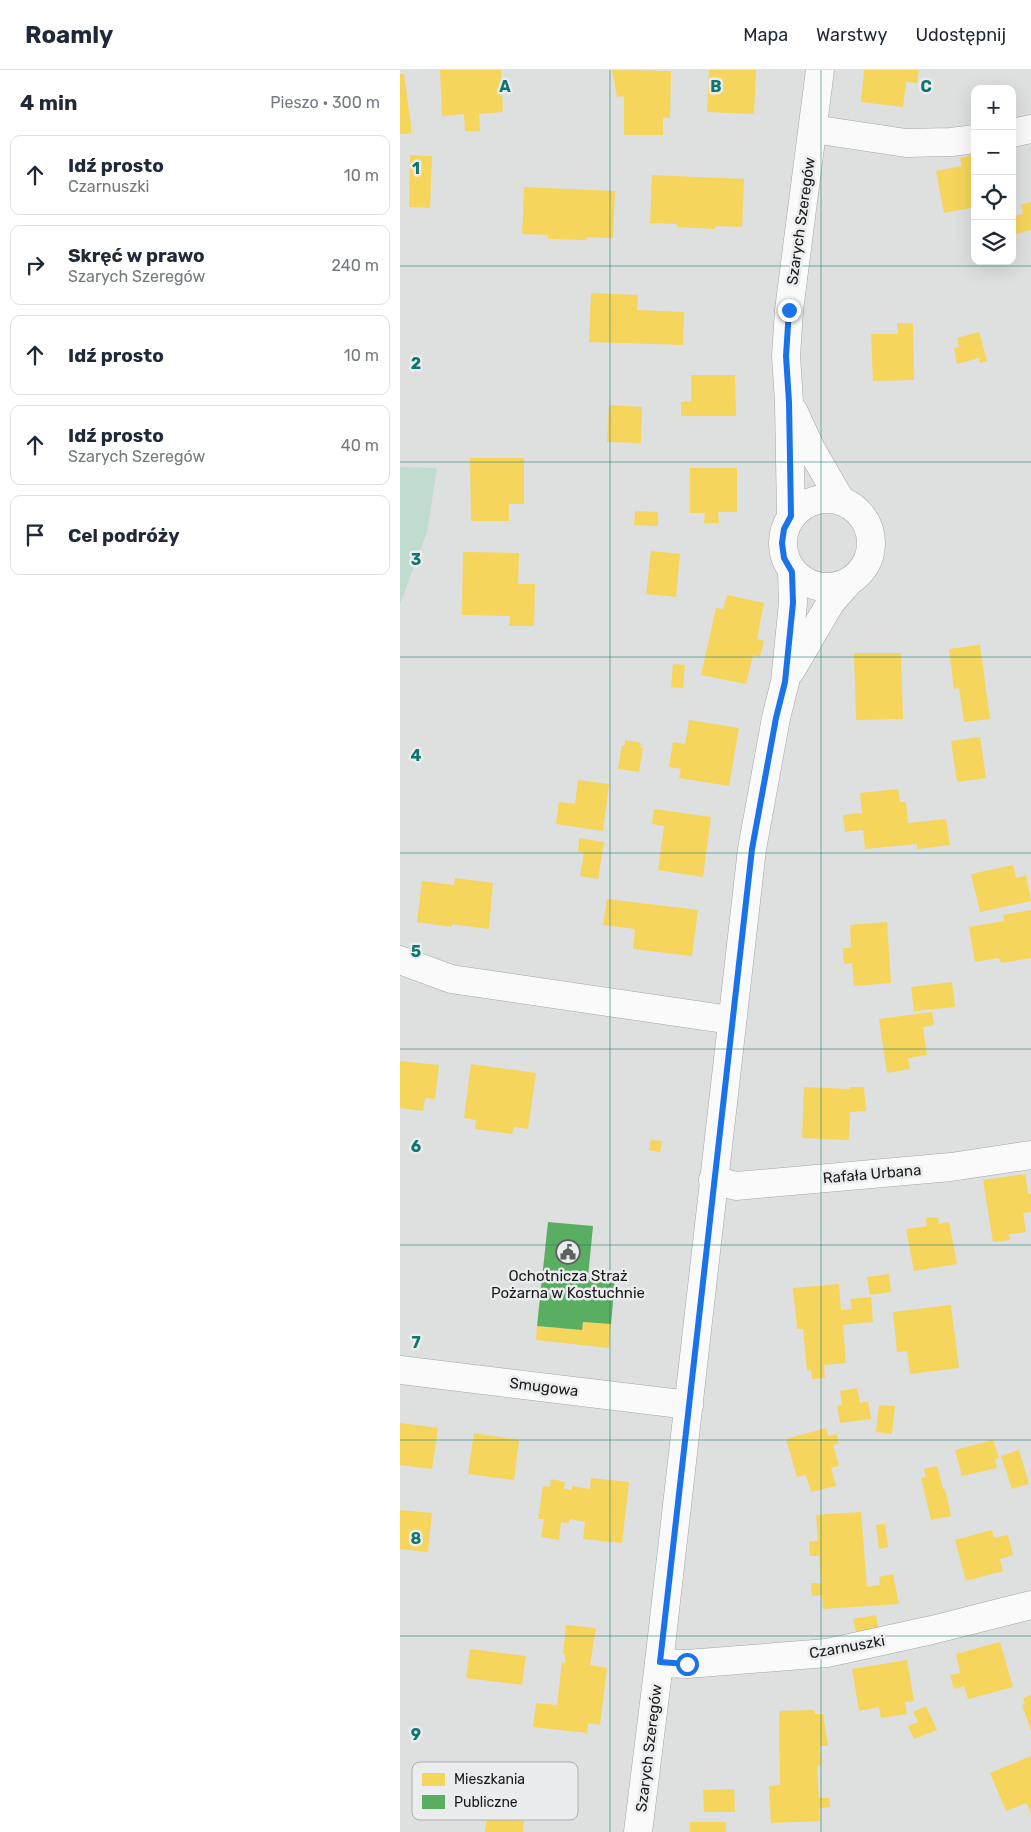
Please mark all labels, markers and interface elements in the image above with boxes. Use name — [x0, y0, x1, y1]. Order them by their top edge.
text: Roamly — [25, 21, 113, 49]
text: Mapa — [743, 24, 788, 46]
text: Warstwy — [816, 24, 887, 46]
text: Udostępnij — [915, 24, 1006, 46]
text: A — [499, 77, 511, 96]
text: B — [710, 77, 722, 96]
text: C — [920, 77, 932, 96]
map controls — [971, 85, 1016, 265]
button: + — [971, 85, 1016, 130]
text: 4 min — [20, 90, 78, 115]
text: Pieszo · 300 m — [270, 93, 380, 112]
button: − — [971, 130, 1016, 175]
text: Idź prosto — [68, 154, 164, 177]
street label: Szarych Szeregów — [783, 156, 819, 286]
text: 1 — [412, 159, 420, 178]
icon: ahead — [21, 161, 49, 189]
text: 10 m — [344, 166, 379, 185]
button: locate — [971, 175, 1016, 220]
text: Czarnuszki — [68, 177, 149, 196]
button: layers — [971, 220, 1016, 265]
text: Skręć w prawo — [68, 244, 205, 267]
icon: right — [21, 251, 49, 279]
text: 240 m — [332, 256, 379, 275]
text: Szarych Szeregów — [68, 267, 205, 286]
route end — [778, 299, 801, 322]
icon: ahead — [21, 341, 49, 369]
text: Idź prosto — [68, 344, 164, 367]
text: 10 m — [344, 346, 379, 365]
text: 2 — [411, 354, 421, 373]
text: Idź prosto — [68, 424, 164, 447]
icon: ahead — [21, 431, 49, 459]
text: 40 m — [341, 436, 379, 455]
text: Szarych Szeregów — [68, 447, 205, 466]
icon: arrive — [21, 521, 49, 549]
text: Cel podróży — [68, 524, 180, 547]
text: 3 — [411, 550, 421, 569]
text: 4 — [411, 746, 422, 765]
text: 5 — [411, 942, 421, 961]
text: 6 — [411, 1137, 421, 1156]
street label: Rafała Urbana — [822, 1161, 922, 1187]
public building icon: Ochotnicza Straż Pożarna w Kostuchnie — [555, 1239, 581, 1265]
place label: Ochotnicza Straż Pożarna w Kostuchnie — [491, 1267, 645, 1302]
text: 7 — [411, 1333, 421, 1352]
street label: Smugowa — [509, 1374, 579, 1400]
text: 8 — [411, 1529, 422, 1548]
street label: Czarnuszki — [808, 1632, 886, 1662]
route start — [676, 1653, 699, 1676]
street label: Szarych Szeregów — [632, 1683, 666, 1813]
text: 9 — [411, 1725, 421, 1744]
legend — [412, 1762, 578, 1820]
text: Mieszkania — [454, 1771, 525, 1788]
text: Publiczne — [454, 1794, 518, 1811]

